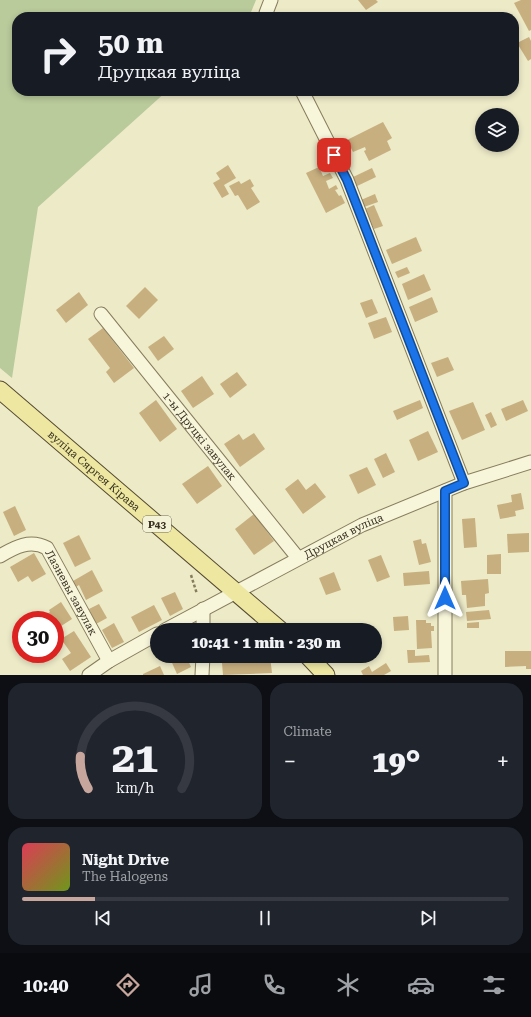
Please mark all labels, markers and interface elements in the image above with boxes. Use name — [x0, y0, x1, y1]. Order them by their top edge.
text: 50 m — [98, 27, 163, 60]
icon: right — [32, 28, 84, 80]
text: Друцкая вуліца — [98, 61, 240, 82]
map controls — [475, 108, 519, 152]
button: layers — [475, 108, 519, 152]
pin — [317, 138, 351, 172]
icon: arrive — [323, 144, 345, 166]
street label: 1-ы Друцкі завулак — [160, 389, 239, 483]
street label: вуліца Сяргея Кірава — [45, 428, 143, 514]
street label: Друцкая вуліца — [302, 511, 385, 561]
road number: Р43 — [143, 516, 171, 532]
street label: Лазневы завулак — [43, 547, 100, 638]
position arrow — [424, 577, 466, 619]
speed limit sign: 30 — [12, 611, 64, 663]
text: 10:41 · 1 min · 230 m — [191, 634, 341, 652]
text: Climate — [284, 724, 332, 739]
text: 21 — [111, 733, 158, 782]
text: 19° — [372, 744, 421, 779]
text: − — [284, 749, 296, 774]
text: + — [497, 749, 509, 774]
text: km/h — [116, 780, 154, 796]
text: Night Drive — [82, 851, 169, 869]
text: The Halogens — [82, 869, 168, 884]
icon: previous — [92, 907, 114, 929]
icon: pause — [254, 907, 276, 929]
icon: next — [417, 907, 439, 929]
icon: directions — [114, 971, 142, 999]
icon: music — [187, 971, 215, 999]
icon: phone — [260, 971, 288, 999]
icon: climate — [334, 971, 362, 999]
icon: car — [407, 971, 435, 999]
icon: filters — [480, 971, 508, 999]
text: 10:40 — [23, 975, 69, 996]

